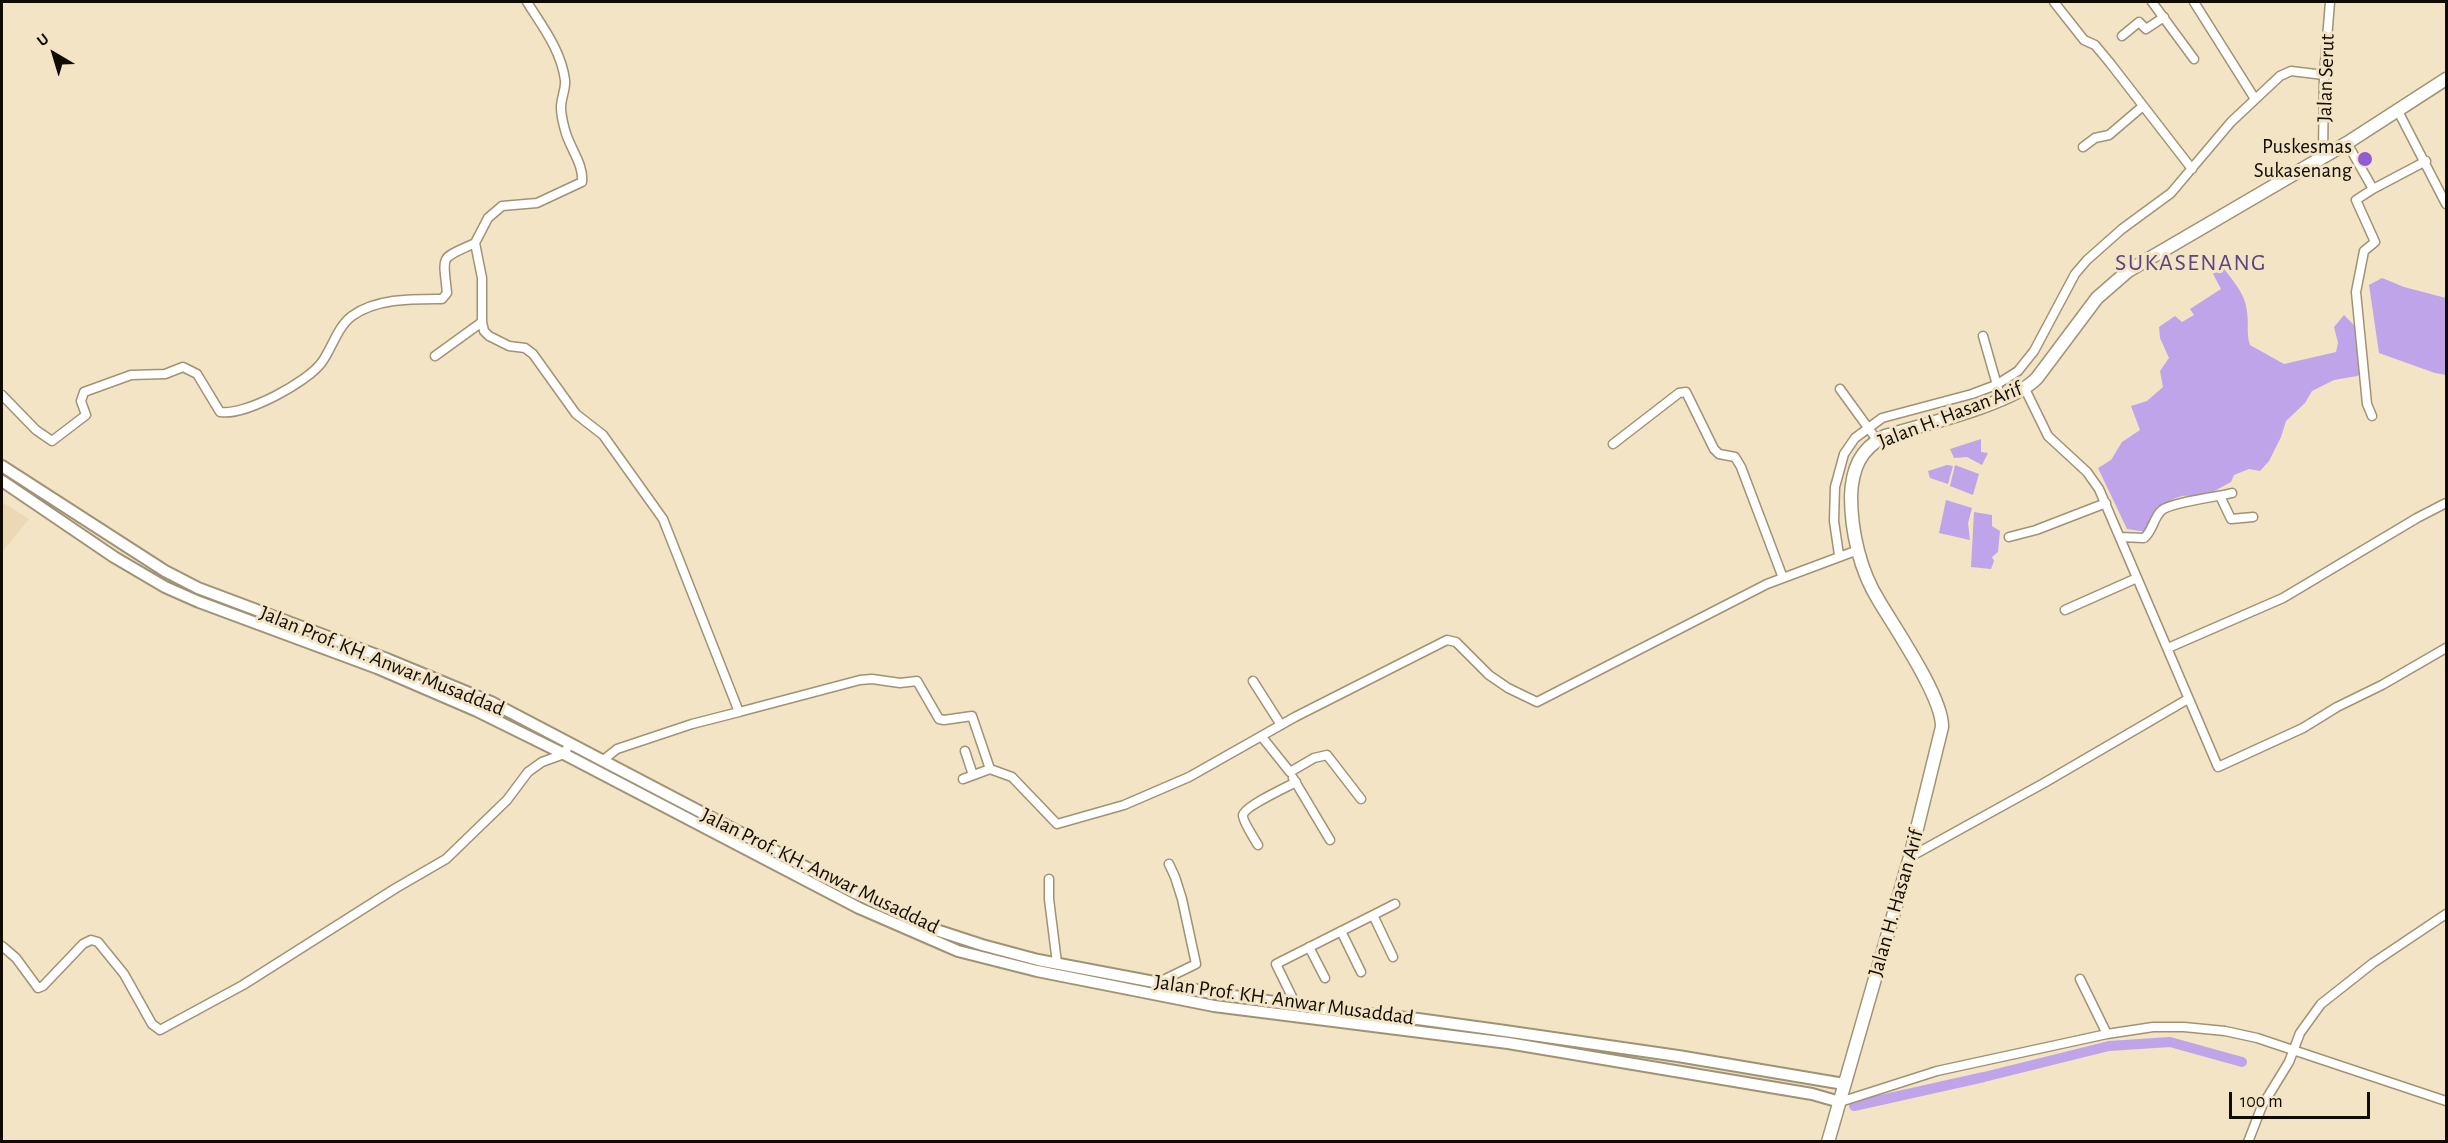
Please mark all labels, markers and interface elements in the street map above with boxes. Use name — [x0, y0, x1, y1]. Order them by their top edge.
north arrow — [24, 24, 84, 84]
text: U — [34, 30, 52, 49]
street label: Jalan Serut — [2312, 34, 2340, 122]
place label: Puskesmas Sukasenang — [2254, 134, 2352, 184]
marker: Puskesmas Sukasenang — [2356, 150, 2374, 168]
district label: SUKASENANG — [2115, 249, 2267, 277]
street label: Jalan H. Hasan Arif — [1874, 376, 2026, 454]
street label: Jalan Prof. KH. Anwar Musaddad — [256, 600, 508, 722]
street label: Jalan Prof. KH. Anwar Musaddad — [697, 802, 943, 940]
street label: Jalan H. Hasan Arif — [1863, 826, 1929, 980]
street label: Jalan Prof. KH. Anwar Musaddad — [1153, 969, 1415, 1031]
scale bar — [2232, 1080, 2373, 1118]
text: 100 m — [2240, 1093, 2283, 1111]

